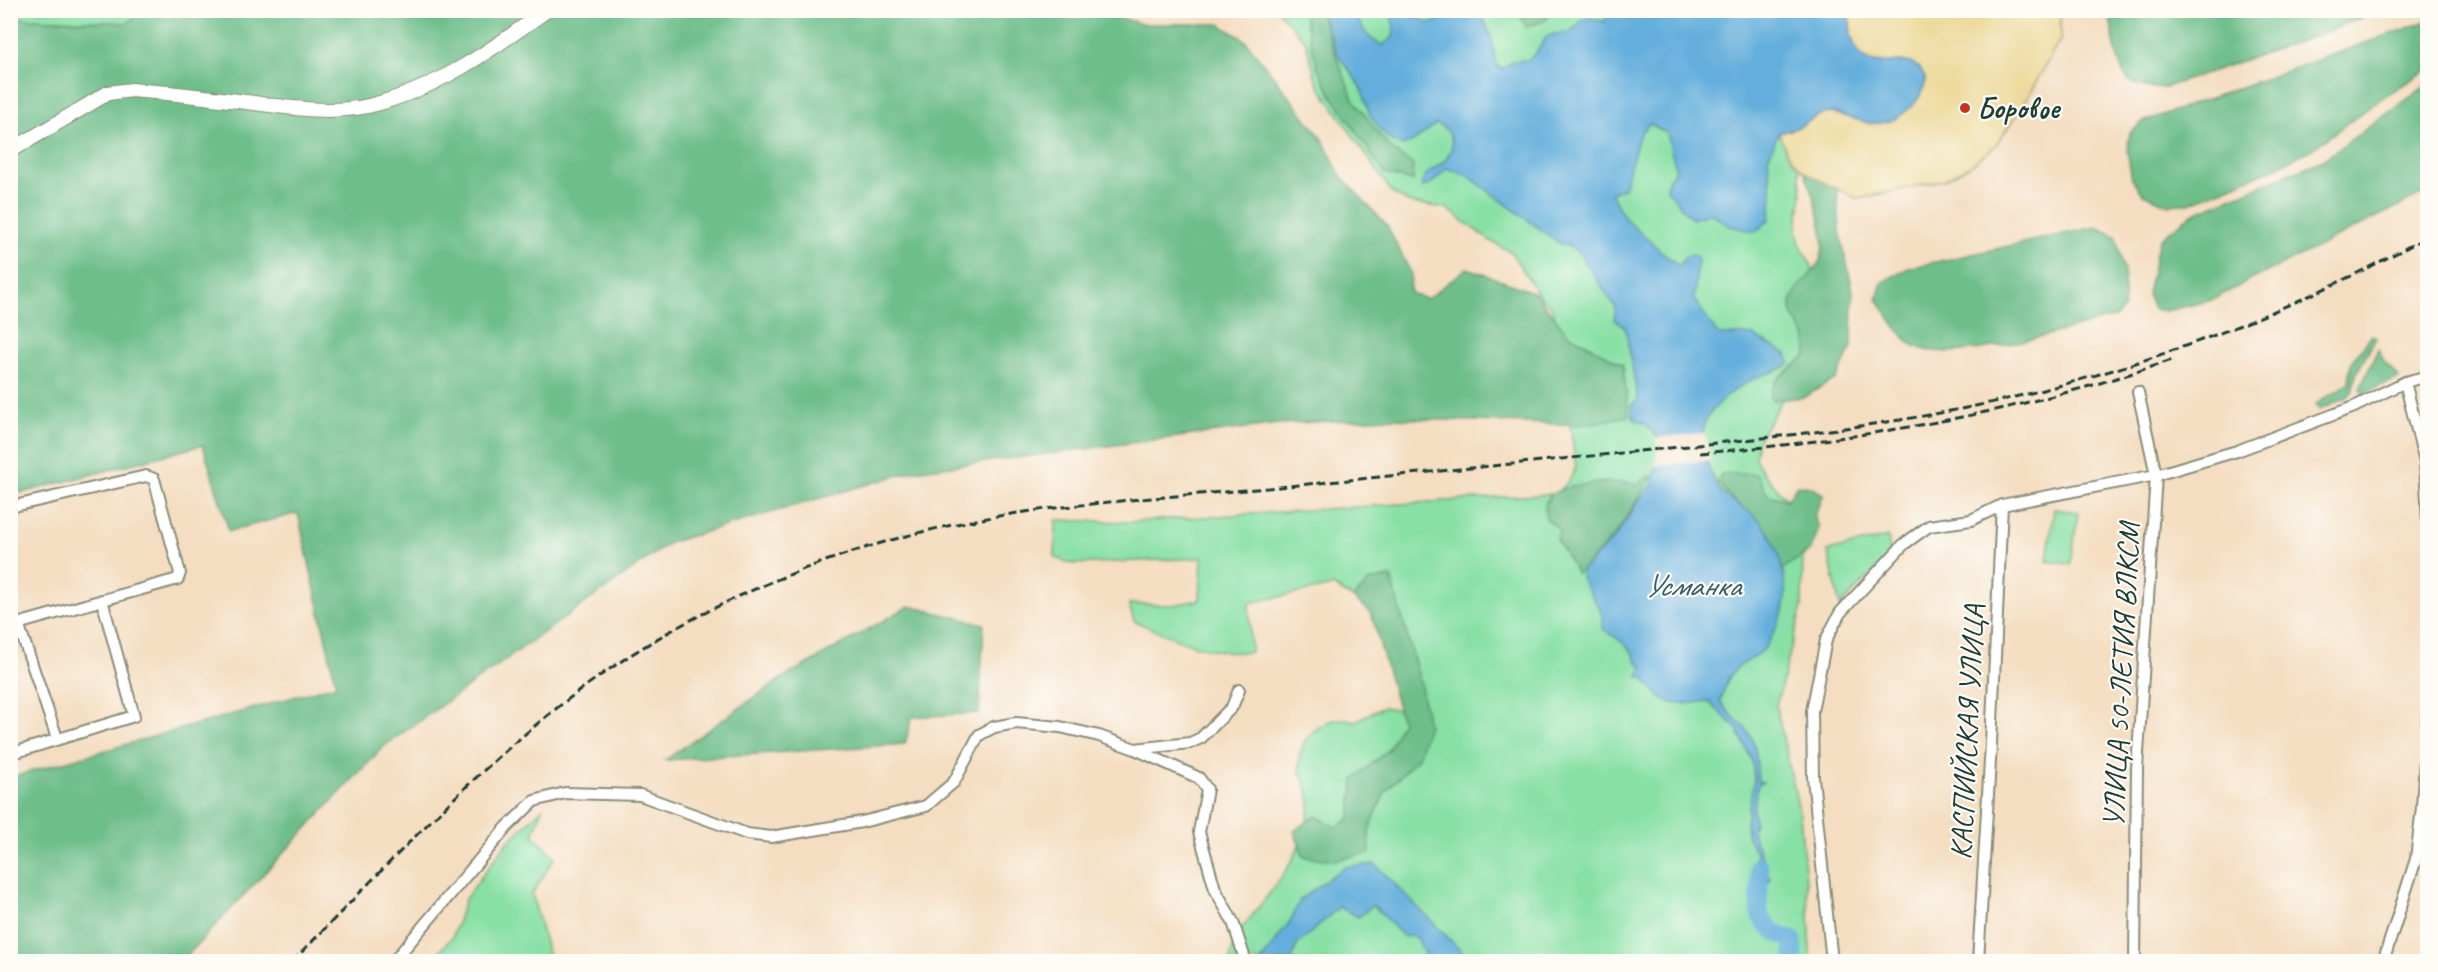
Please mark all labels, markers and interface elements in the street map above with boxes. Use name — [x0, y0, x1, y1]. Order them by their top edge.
place label: Боровое — [1977, 89, 2062, 127]
marker: Боровое — [1958, 101, 1972, 115]
street label: УЛИЦА 50-ЛЕТИЯ ВЛКСМ — [2094, 519, 2148, 828]
water label: Усманка — [1644, 565, 1743, 606]
street label: КАСПИЙСКАЯ УЛИЦА — [1941, 603, 1993, 860]

